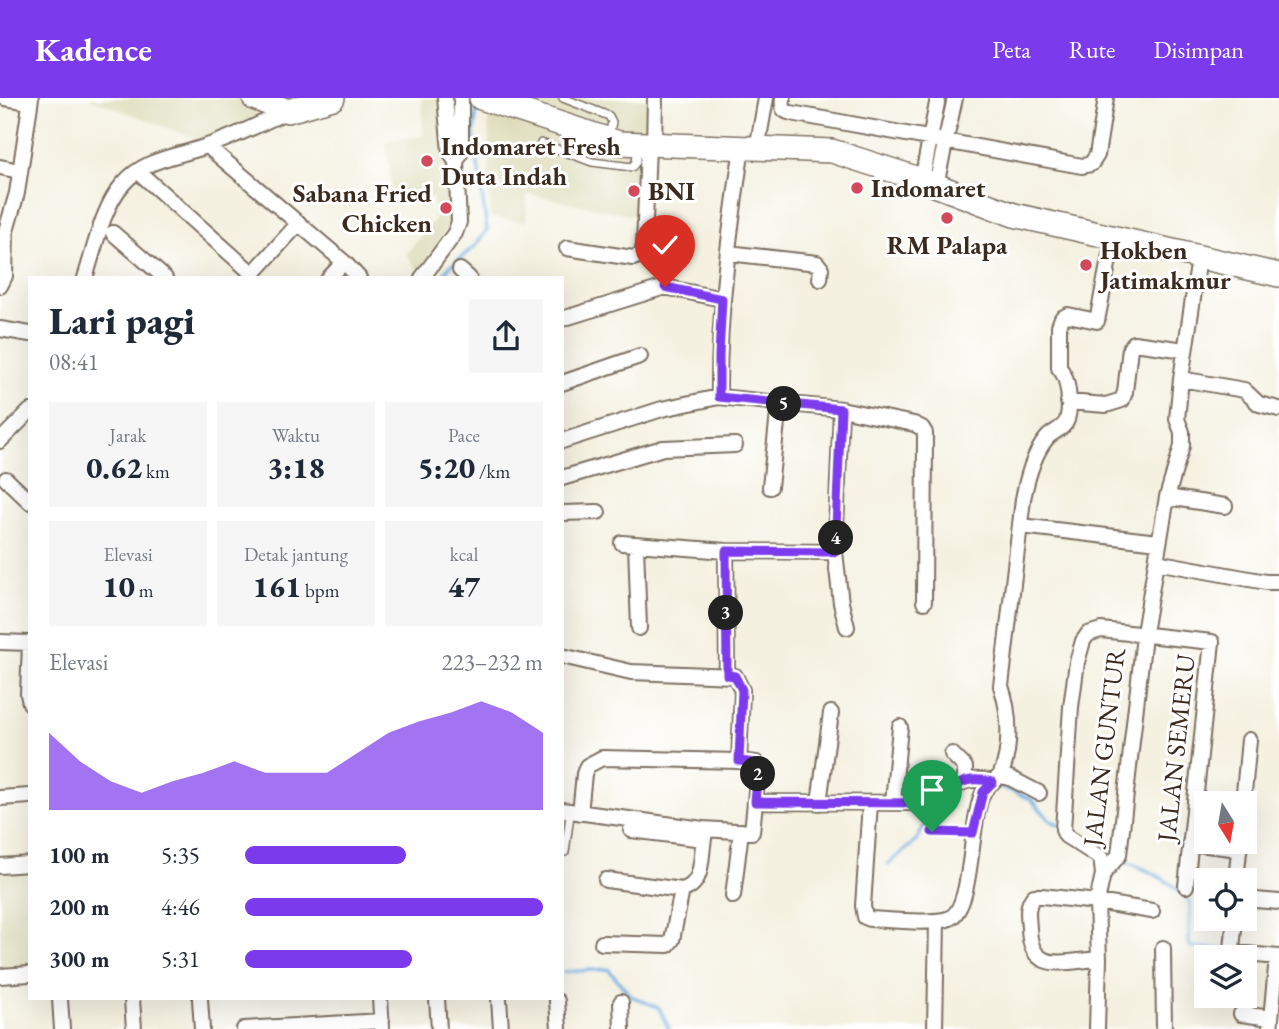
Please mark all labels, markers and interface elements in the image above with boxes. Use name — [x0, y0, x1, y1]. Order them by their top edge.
text: Kadence — [35, 28, 152, 71]
text: Peta — [992, 34, 1031, 65]
text: Rute — [1069, 34, 1115, 65]
text: Disimpan — [1153, 34, 1244, 65]
place label: Indomaret Fresh Duta Indah — [441, 129, 621, 193]
marker: Indomaret Fresh Duta Indah — [419, 153, 435, 169]
place label: Indomaret — [871, 171, 986, 205]
place label: BNI — [648, 174, 695, 208]
place label: Sabana Fried Chicken — [293, 176, 433, 240]
marker: Indomaret — [849, 180, 865, 196]
marker: BNI — [626, 183, 642, 199]
marker: Sabana Fried Chicken — [438, 200, 454, 216]
marker: RM Palapa — [939, 210, 955, 226]
pin — [635, 215, 695, 287]
icon: check — [646, 226, 684, 264]
place label: RM Palapa — [887, 228, 1008, 262]
place label: Hokben Jatimakmur — [1097, 233, 1231, 297]
marker: Hokben Jatimakmur — [1078, 257, 1094, 273]
text: Lari pagi — [49, 296, 195, 345]
button: share — [469, 299, 543, 373]
text: 08:41 — [49, 347, 99, 377]
pin: 5 — [766, 386, 802, 422]
text: 5 — [778, 391, 789, 416]
text: Jarak — [110, 423, 146, 448]
text: Waktu — [272, 423, 320, 448]
text: Pace — [448, 423, 480, 448]
text: 0.62 — [86, 448, 142, 487]
text: 3:18 — [267, 448, 325, 487]
text: 5:20 — [418, 448, 475, 487]
text: km — [142, 459, 170, 484]
text: /km — [475, 459, 510, 484]
pin: 4 — [818, 520, 854, 556]
text: 4 — [830, 525, 841, 550]
text: Elevasi — [103, 542, 153, 567]
text: Detak jantung — [244, 542, 348, 567]
text: kcal — [450, 542, 478, 567]
text: 10 — [103, 567, 135, 606]
text: 161 — [253, 567, 301, 606]
text: 47 — [448, 567, 480, 606]
text: m — [135, 578, 154, 603]
text: bpm — [301, 578, 339, 603]
pin: 3 — [708, 596, 744, 630]
text: 3 — [720, 600, 731, 625]
street label: JALAN GUNTUR — [1075, 645, 1133, 850]
text: Elevasi — [49, 647, 108, 677]
text: 223–232 m — [442, 647, 543, 677]
street label: JALAN SEMERU — [1149, 653, 1203, 845]
pin: 2 — [740, 756, 776, 792]
pin — [902, 760, 962, 832]
text: 2 — [752, 761, 763, 786]
icon: arrive — [913, 771, 951, 809]
north arrow — [1194, 791, 1256, 854]
map controls — [1194, 791, 1257, 1008]
text: 100 m — [49, 840, 110, 870]
text: 5:35 — [161, 840, 200, 870]
button: locate — [1194, 868, 1257, 931]
text: 200 m — [49, 892, 110, 922]
text: 4:46 — [161, 892, 200, 922]
text: 300 m — [49, 944, 110, 974]
text: 5:31 — [161, 944, 200, 974]
button: layers — [1194, 945, 1257, 1008]

